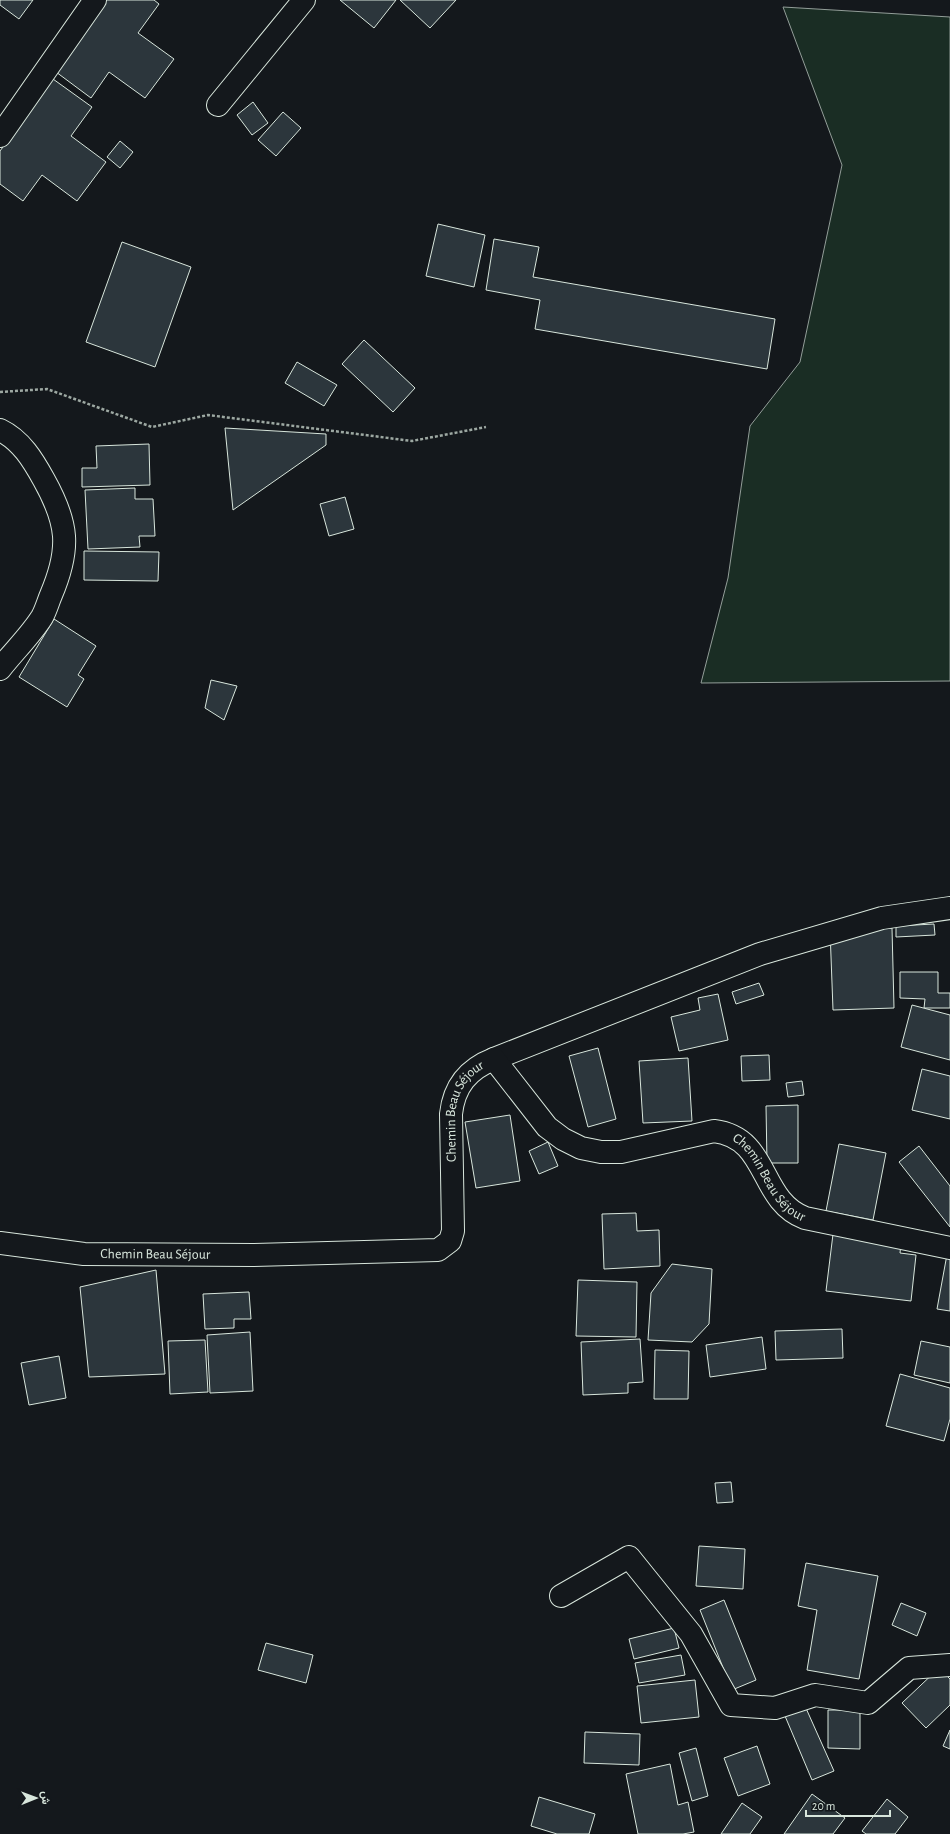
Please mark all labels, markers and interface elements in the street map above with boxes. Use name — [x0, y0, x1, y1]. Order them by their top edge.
street label: Chemin Beau Séjour — [444, 1058, 487, 1162]
street label: Chemin Beau Séjour — [730, 1131, 808, 1224]
street label: Chemin Beau Séjour — [100, 1247, 211, 1262]
north arrow — [16, 1778, 56, 1818]
text: ش — [39, 1791, 51, 1805]
scale bar — [806, 1792, 890, 1818]
text: 20 m — [812, 1800, 835, 1812]

